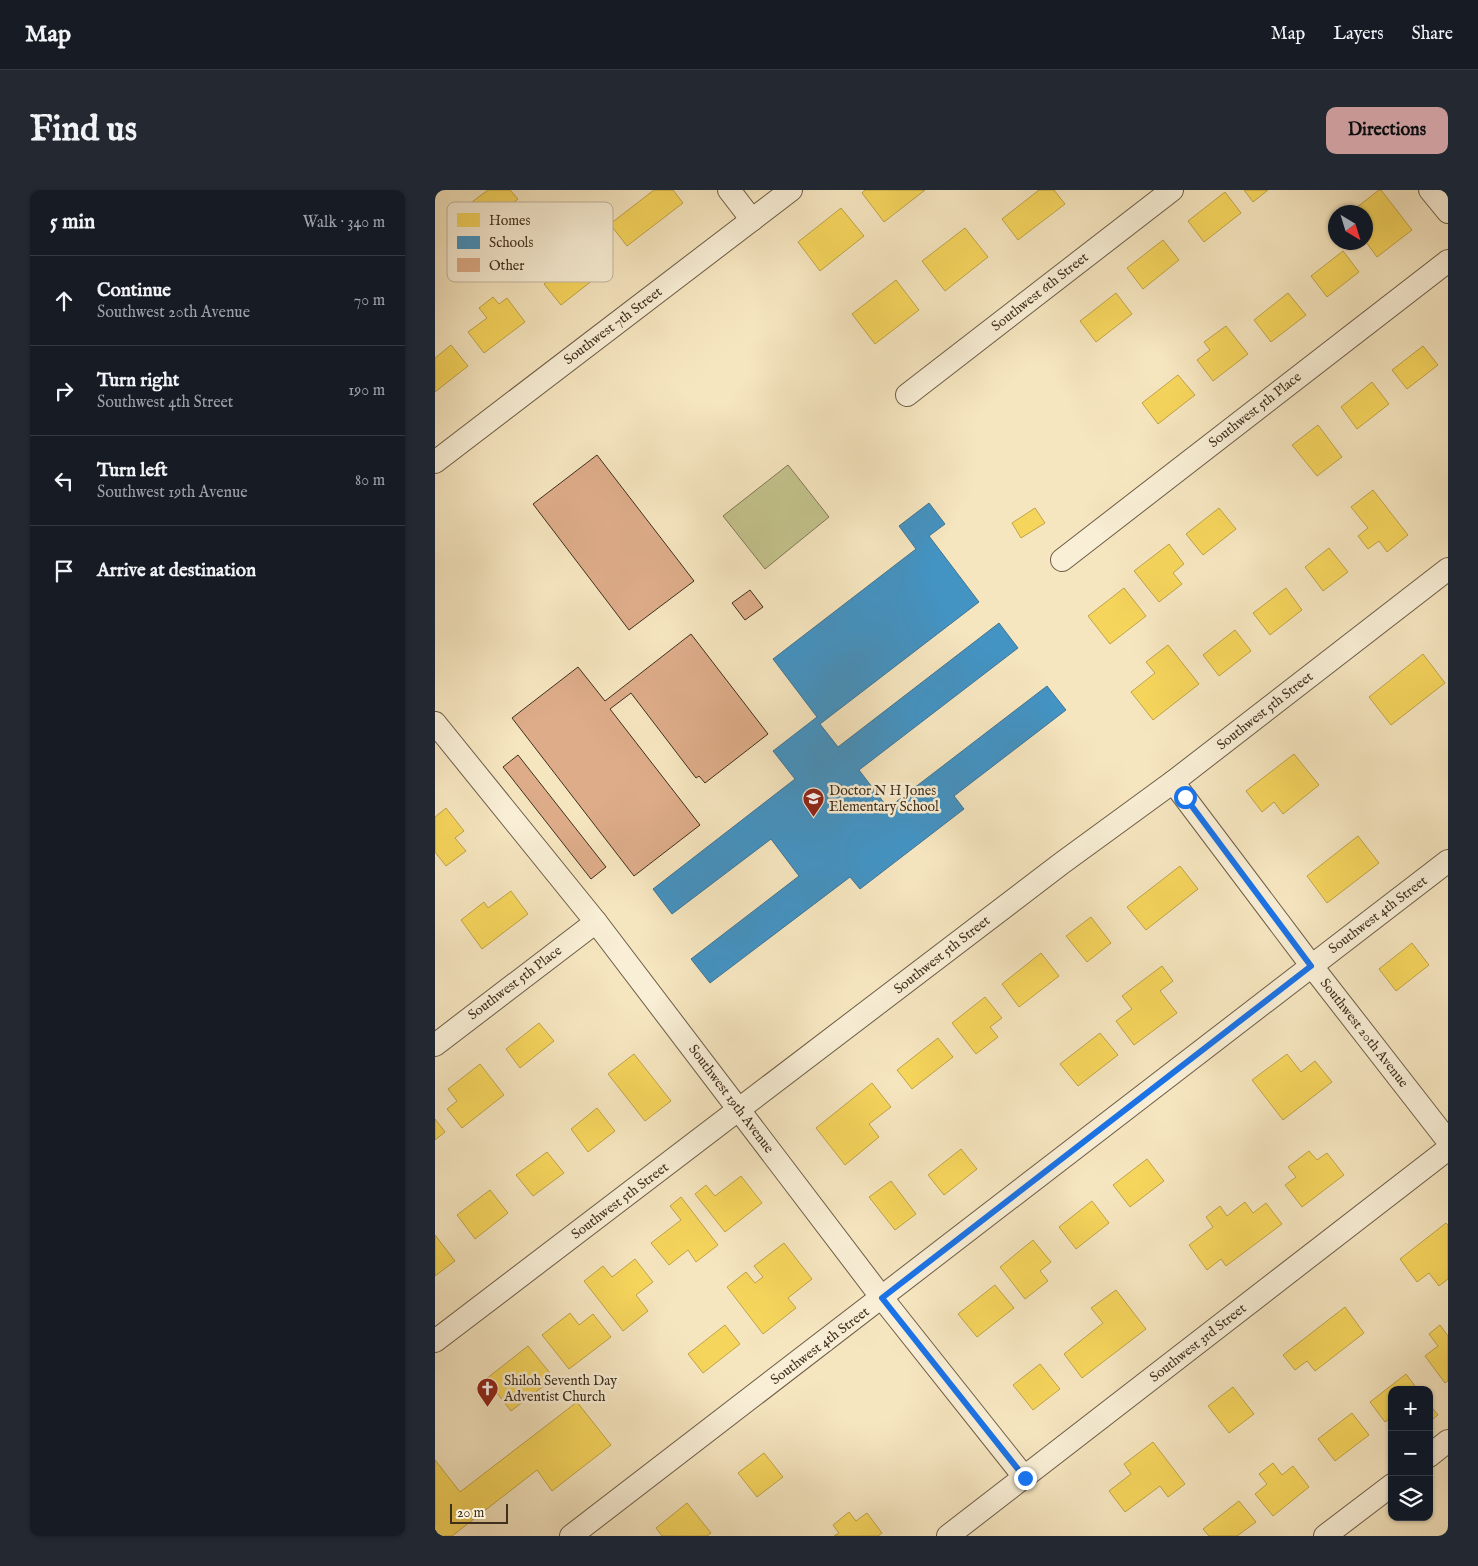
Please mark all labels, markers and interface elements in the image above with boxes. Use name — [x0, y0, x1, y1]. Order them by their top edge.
text: Map — [25, 19, 71, 50]
text: Map — [1271, 23, 1305, 46]
text: Layers — [1333, 23, 1384, 46]
text: Share — [1412, 23, 1453, 46]
button: Directions — [1326, 107, 1448, 154]
text: Find us — [30, 108, 137, 153]
legend — [447, 202, 613, 282]
north arrow — [1328, 205, 1373, 250]
text: 5 min — [50, 209, 95, 236]
text: Homes — [489, 212, 531, 230]
text: Walk · 340 m — [303, 213, 385, 233]
text: Schools — [489, 234, 533, 252]
street label: Southwest 6th Street — [988, 248, 1092, 336]
text: Other — [489, 257, 524, 275]
text: Continue — [97, 279, 171, 303]
street label: Southwest 7th Street — [560, 283, 666, 369]
icon: ahead — [50, 287, 78, 315]
text: 70 m — [354, 291, 385, 311]
text: Southwest 20th Avenue — [97, 303, 250, 323]
street label: Southwest 5th Place — [1205, 368, 1306, 452]
text: Turn right — [97, 369, 179, 393]
icon: right — [50, 377, 78, 405]
text: 190 m — [348, 381, 385, 401]
text: Southwest 4th Street — [97, 393, 233, 413]
text: Turn left — [97, 459, 168, 483]
icon: left — [50, 467, 78, 495]
text: 80 m — [355, 471, 385, 491]
text: Southwest 19th Avenue — [97, 483, 248, 503]
icon: arrive — [50, 557, 78, 585]
text: Arrive at destination — [97, 559, 256, 583]
street label: Southwest 5th Street — [1213, 668, 1317, 754]
place label: Doctor N H Jones Elementary School — [829, 782, 939, 816]
route start — [1174, 786, 1197, 809]
school or university icon: Doctor N H Jones Elementary School — [801, 787, 825, 818]
street label: Southwest 4th Street — [1325, 872, 1431, 958]
street label: Southwest 5th Street — [890, 912, 994, 998]
street label: Southwest 5th Place — [464, 941, 566, 1024]
street label: Southwest 20th Avenue — [1316, 975, 1413, 1092]
street label: Southwest 19th Avenue — [684, 1041, 778, 1157]
street label: Southwest 5th Street — [568, 1158, 672, 1244]
street label: Southwest 3rd Street — [1146, 1299, 1250, 1386]
street label: Southwest 4th Street — [767, 1303, 873, 1389]
place label: Shiloh Seventh Day Adventist Church — [503, 1372, 617, 1406]
church icon: Shiloh Seventh Day Adventist Church — [476, 1377, 500, 1408]
map controls — [1388, 1386, 1433, 1521]
button: + — [1388, 1386, 1433, 1431]
button: − — [1388, 1431, 1433, 1476]
route end — [1014, 1467, 1037, 1490]
button: layers — [1388, 1476, 1433, 1521]
scale bar — [450, 1501, 507, 1524]
text: 20 m — [457, 1504, 484, 1522]

